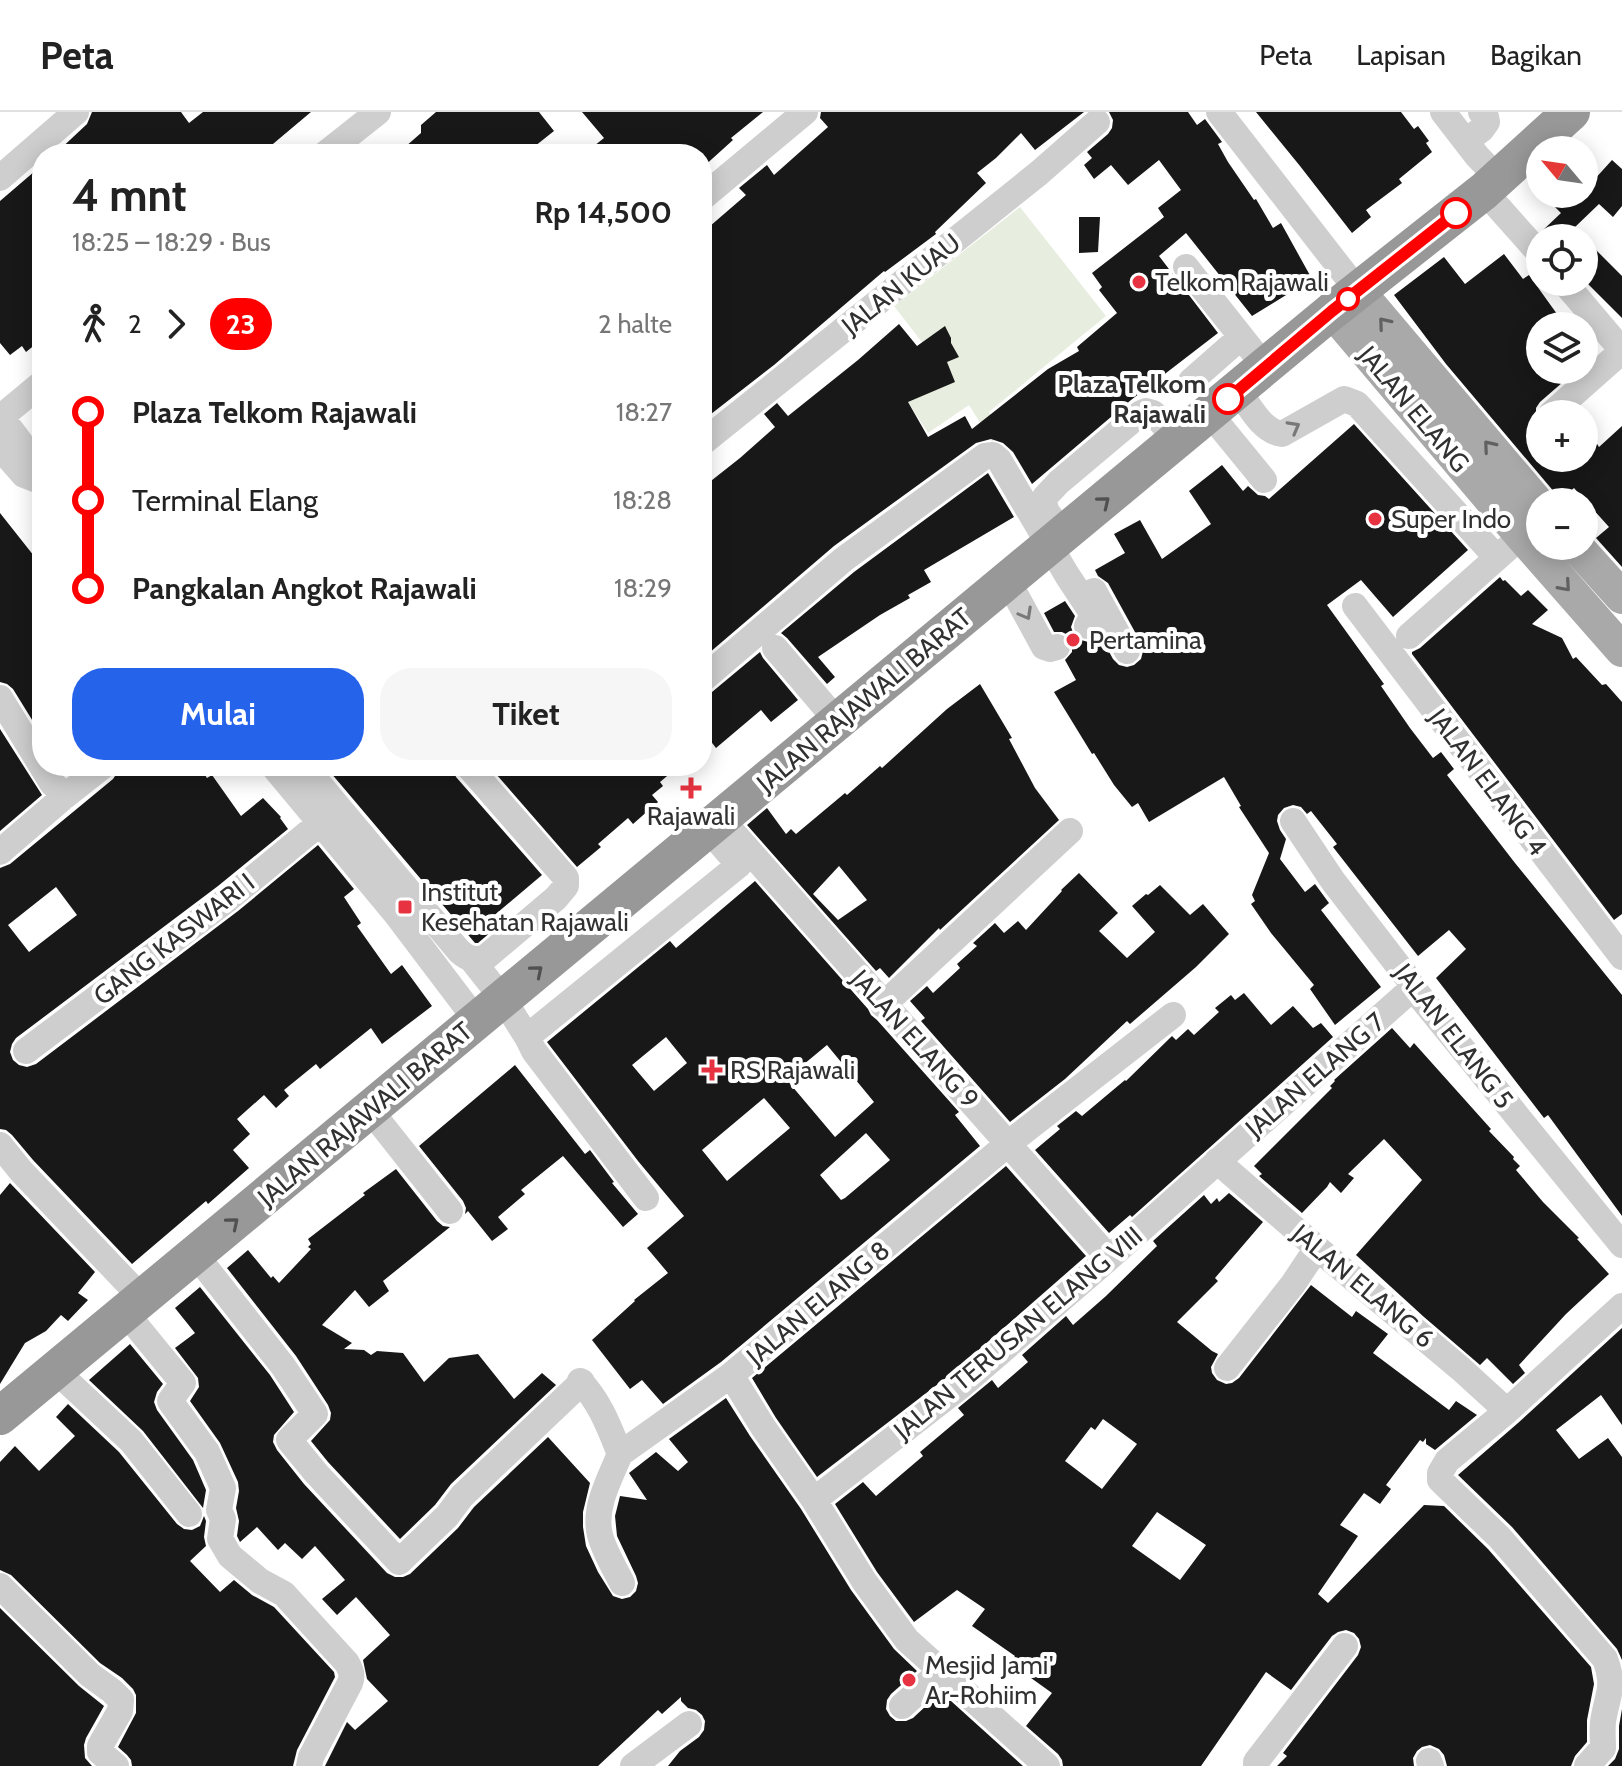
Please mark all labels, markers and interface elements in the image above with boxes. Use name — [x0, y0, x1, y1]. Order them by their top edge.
text: Peta — [40, 32, 114, 79]
text: Peta — [1259, 38, 1312, 72]
text: Lapisan — [1356, 38, 1446, 72]
text: Bagikan — [1490, 38, 1582, 72]
north arrow — [1526, 136, 1598, 208]
map controls — [1526, 136, 1598, 560]
text: 4 mnt — [72, 169, 187, 222]
text: Rp 14,500 — [534, 194, 672, 231]
unlabelled marker — [1441, 198, 1471, 228]
button: locate — [1526, 224, 1598, 296]
text: 18:25 – 18:29 · Bus — [72, 226, 271, 258]
street label: JALAN KUAU — [834, 226, 967, 342]
place label: Telkom Rajawali — [1155, 266, 1329, 298]
marker: Telkom Rajawali — [1130, 273, 1148, 291]
unlabelled marker — [1337, 288, 1359, 310]
icon: walk — [72, 302, 116, 346]
icon: forward — [154, 302, 198, 346]
text: 23 — [226, 307, 256, 341]
text: 2 — [128, 308, 142, 340]
text: 2 halte — [598, 308, 672, 340]
button: layers — [1526, 312, 1598, 384]
one-way arrow — [1379, 317, 1394, 332]
street label: JALAN ELANG — [1351, 339, 1476, 479]
place label: Plaza Telkom Rajawali — [1058, 368, 1206, 430]
marker: Plaza Telkom Rajawali — [1213, 384, 1243, 414]
text: Plaza Telkom Rajawali — [132, 394, 417, 431]
text: 18:27 — [616, 396, 672, 428]
button: + — [1526, 400, 1598, 472]
one-way arrow — [1285, 421, 1299, 437]
one-way arrow — [1484, 441, 1499, 456]
text: Terminal Elang — [132, 482, 318, 519]
text: 18:28 — [613, 484, 672, 516]
button: − — [1526, 488, 1598, 560]
one-way arrow — [1094, 497, 1109, 512]
place label: Super Indo — [1391, 503, 1511, 535]
marker: Super Indo — [1366, 510, 1384, 528]
text: Pangkalan Angkot Rajawali — [132, 570, 477, 607]
text: 18:29 — [614, 572, 672, 604]
one-way arrow — [1556, 576, 1570, 591]
street label: JALAN RAJAWALI BARAT — [750, 601, 978, 800]
one-way arrow — [1016, 605, 1032, 620]
place label: Pertamina — [1089, 624, 1202, 656]
marker: Pertamina — [1064, 631, 1082, 649]
button: Mulai — [72, 668, 364, 760]
button: Tiket — [380, 668, 672, 760]
street label: JALAN ELANG 4 — [1422, 701, 1554, 862]
marker: Rajawali — [682, 779, 700, 797]
place label: Rajawali — [647, 800, 735, 832]
street label: GANG KASWARI I — [87, 866, 261, 1012]
place label: Institut Kesehatan Rajawali — [421, 876, 629, 938]
marker: Institut Kesehatan Rajawali — [396, 898, 414, 916]
street label: JALAN ELANG 5 — [1387, 956, 1520, 1115]
street label: JALAN ELANG 9 — [844, 962, 986, 1115]
one-way arrow — [528, 966, 542, 981]
street label: JALAN ELANG 7 — [1238, 1006, 1391, 1145]
street label: JALAN RAJAWALI BARAT — [251, 1015, 479, 1214]
place label: RS Rajawali — [730, 1054, 855, 1086]
marker: RS Rajawali — [701, 1059, 723, 1081]
street label: JALAN ELANG 6 — [1285, 1217, 1441, 1355]
one-way arrow — [223, 1218, 238, 1233]
street label: JALAN TERUSAN ELANG VIII — [886, 1220, 1149, 1447]
street label: JALAN ELANG 8 — [739, 1234, 896, 1373]
place label: Mesjid Jami' Ar-Rohiim — [925, 1649, 1054, 1711]
marker: Mesjid Jami' Ar-Rohiim — [900, 1671, 918, 1689]

